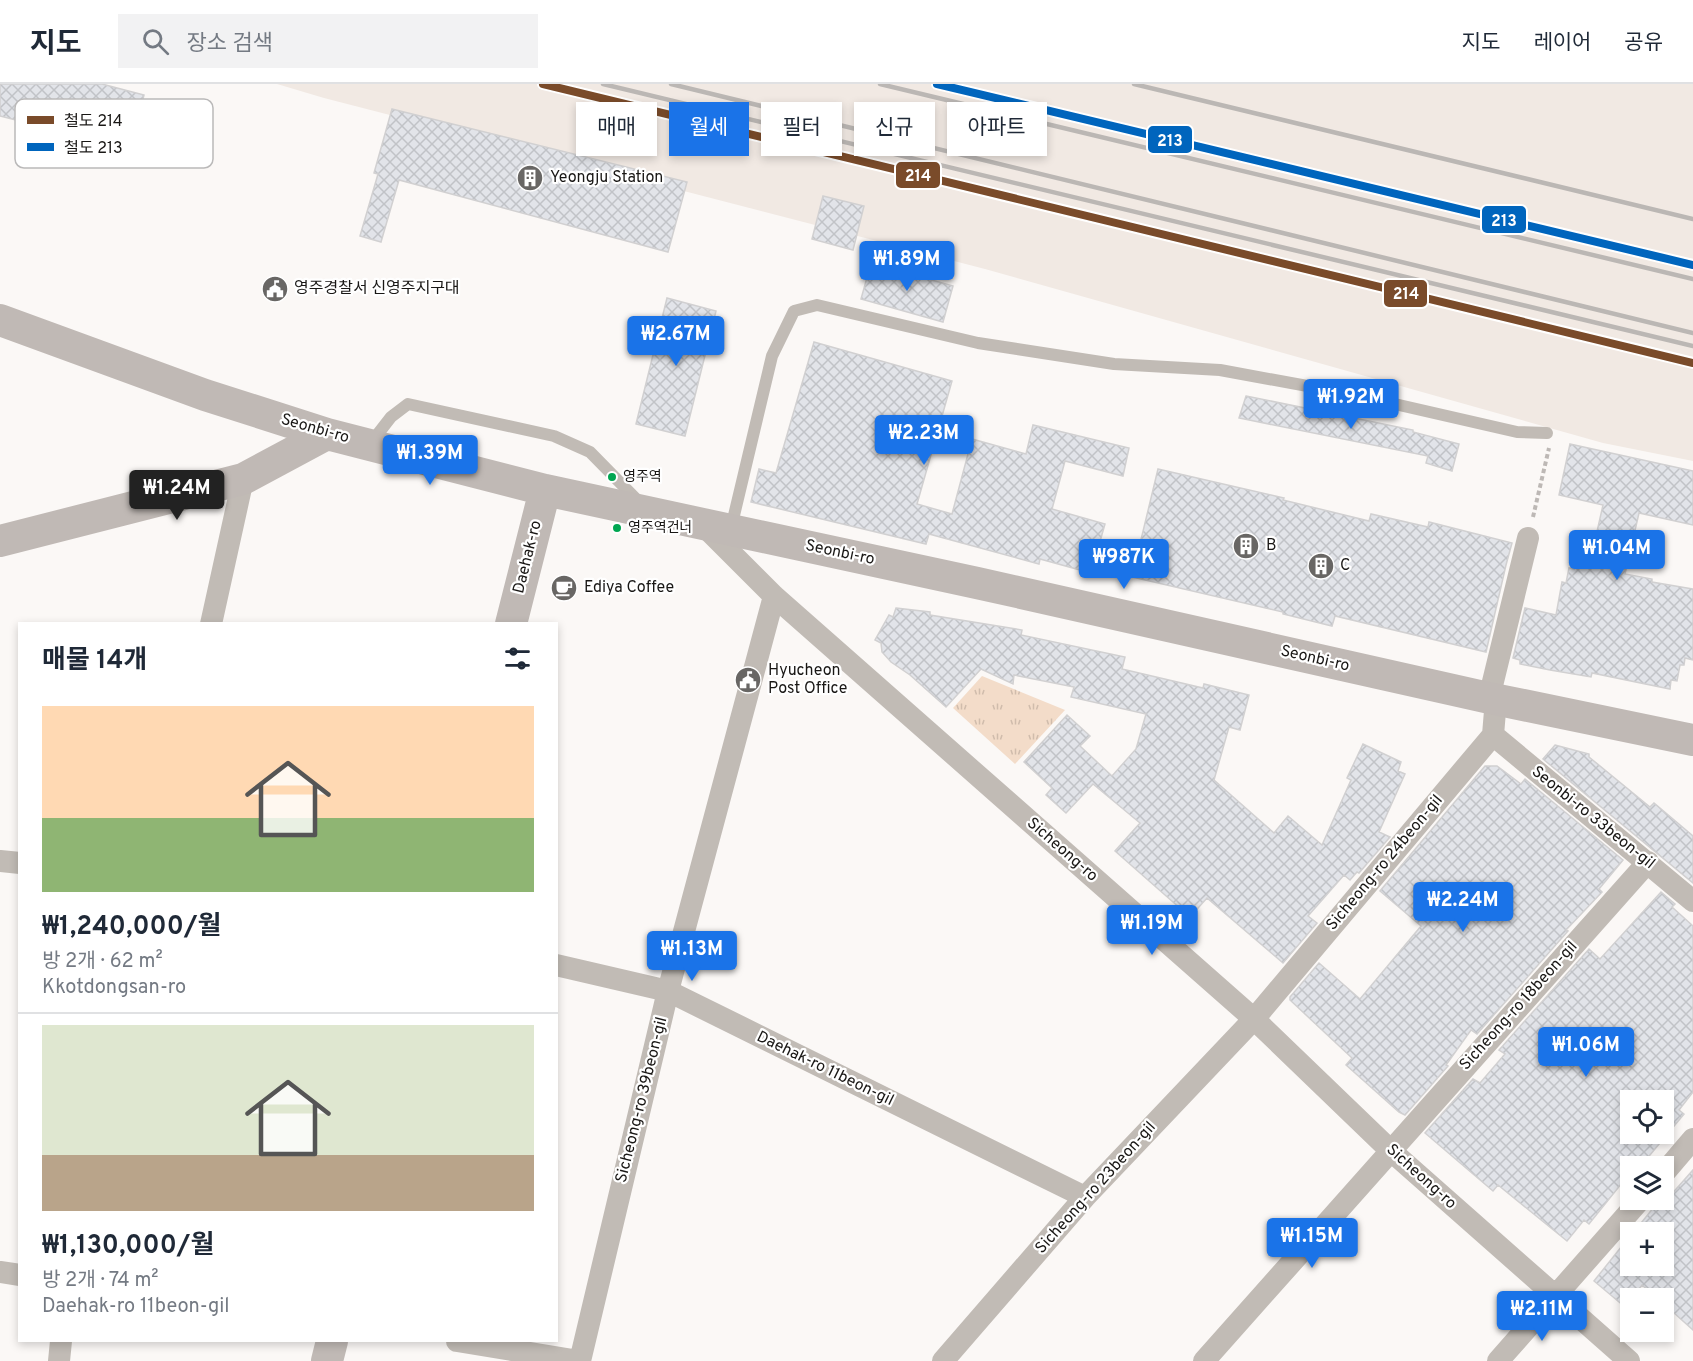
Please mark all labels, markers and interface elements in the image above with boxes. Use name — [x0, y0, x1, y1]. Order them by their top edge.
search box — [118, 14, 538, 68]
icon: search — [139, 25, 172, 58]
text: 지도 — [30, 27, 82, 63]
text: 지도 — [1462, 30, 1500, 57]
text: 레이어 — [1533, 30, 1591, 57]
text: 공유 — [1624, 30, 1663, 57]
text: 장소 검색 — [187, 31, 273, 58]
legend — [15, 99, 213, 168]
chip: 매매 — [576, 102, 657, 156]
chip: 월세 — [669, 102, 749, 156]
chip: 필터 — [761, 102, 842, 156]
chip: 신규 — [854, 102, 935, 156]
chip: 아파트 — [947, 102, 1047, 156]
text: 철도 214 — [64, 112, 123, 132]
line badge: 213 — [1147, 125, 1193, 154]
text: 213 — [1157, 132, 1183, 152]
text: 철도 213 — [64, 139, 123, 159]
line badge: 214 — [895, 161, 941, 189]
building icon: Yeongju Station — [515, 163, 545, 193]
text: 214 — [905, 167, 931, 187]
place label: Yeongju Station — [550, 168, 663, 188]
line badge: 213 — [1481, 205, 1527, 234]
text: 213 — [1491, 212, 1517, 232]
pin: ₩1.89M — [858, 241, 956, 292]
text: ₩1.89M — [873, 247, 941, 273]
public building icon: 영주경찰서 신영주지구대 — [260, 274, 290, 304]
place label: 영주경찰서 신영주지구대 — [294, 279, 460, 299]
line badge: 214 — [1383, 279, 1428, 308]
text: 214 — [1393, 285, 1419, 305]
pin: ₩2.67M — [627, 316, 725, 367]
text: ₩2.67M — [641, 322, 711, 348]
pin: ₩1.92M — [1302, 379, 1400, 430]
text: ₩1.92M — [1318, 385, 1384, 411]
street label: Seonbi-ro — [279, 410, 352, 448]
pin: ₩2.23M — [875, 415, 973, 466]
text: ₩2.23M — [889, 421, 959, 447]
pin: ₩1.39M — [381, 435, 479, 486]
text: ₩1.39M — [397, 441, 463, 467]
place label: 영주역 — [623, 469, 662, 486]
pin: ₩1.24M — [128, 470, 226, 521]
marker: 영주역 — [606, 471, 618, 483]
text: ₩1.24M — [143, 476, 211, 502]
street label: Daehak-ro — [509, 518, 547, 596]
place label: 영주역건너 — [628, 520, 692, 537]
marker: 영주역건너 — [611, 522, 623, 534]
pin: ₩1.04M — [1568, 530, 1666, 581]
building icon: B — [1231, 531, 1261, 561]
street label: Seonbi-ro — [804, 536, 876, 570]
place label: B — [1266, 536, 1277, 556]
text: ₩1.04M — [1583, 536, 1651, 562]
pin: ₩987K — [1082, 539, 1166, 590]
text: ₩987K — [1093, 545, 1155, 571]
building icon: C — [1306, 551, 1336, 581]
place label: C — [1340, 556, 1350, 576]
cafe icon: Ediya Coffee — [549, 573, 579, 603]
place label: Ediya Coffee — [584, 578, 674, 598]
street label: Seonbi-ro — [1279, 641, 1352, 677]
icon: filters — [501, 642, 534, 675]
text: 매물 14개 — [42, 645, 147, 678]
place label: Hyucheon Post Office — [768, 661, 847, 699]
public building icon: Hyucheon Post Office — [733, 665, 763, 695]
icon: home — [234, 745, 342, 853]
street label: Seonbi-ro 33beon-gil — [1527, 762, 1659, 874]
street label: Sicheong-ro 24beon-gil — [1322, 791, 1448, 935]
street label: Sicheong-ro — [1022, 814, 1102, 886]
pin: ₩2.24M — [1414, 882, 1512, 933]
text: ₩2.24M — [1427, 888, 1499, 914]
pin: ₩1.19M — [1103, 905, 1201, 956]
text: ₩1,240,000/월 — [42, 911, 221, 944]
text: ₩1.19M — [1121, 911, 1183, 937]
pin: ₩1.13M — [643, 931, 741, 982]
text: ₩1.13M — [661, 937, 723, 963]
street label: Sicheong-ro 18beon-gil — [1456, 937, 1582, 1075]
text: 방 2개 · 62 m² — [42, 949, 163, 975]
text: Kkotdongsan-ro — [42, 975, 186, 1001]
street label: Sicheong-ro 39beon-gil — [612, 1015, 672, 1185]
street label: Daehak-ro 11beon-gil — [753, 1027, 897, 1111]
pin: ₩1.06M — [1537, 1027, 1635, 1078]
text: ₩1.06M — [1552, 1033, 1620, 1059]
icon: home — [234, 1064, 342, 1172]
map controls — [1620, 1090, 1674, 1342]
button: locate — [1620, 1090, 1674, 1144]
street label: Sicheong-ro 23beon-gil — [1031, 1118, 1161, 1258]
street label: Sicheong-ro — [1382, 1140, 1460, 1214]
button: layers — [1620, 1156, 1674, 1210]
pin: ₩1.15M — [1263, 1218, 1361, 1269]
button: + — [1620, 1222, 1674, 1276]
text: ₩1.15M — [1281, 1224, 1343, 1250]
text: ₩1,130,000/월 — [42, 1230, 214, 1263]
text: 방 2개 · 74 m² — [42, 1268, 159, 1294]
button: − — [1620, 1288, 1674, 1342]
pin: ₩2.11M — [1493, 1291, 1591, 1342]
text: Daehak-ro 11beon-gil — [42, 1294, 230, 1320]
text: ₩2.11M — [1511, 1297, 1573, 1323]

